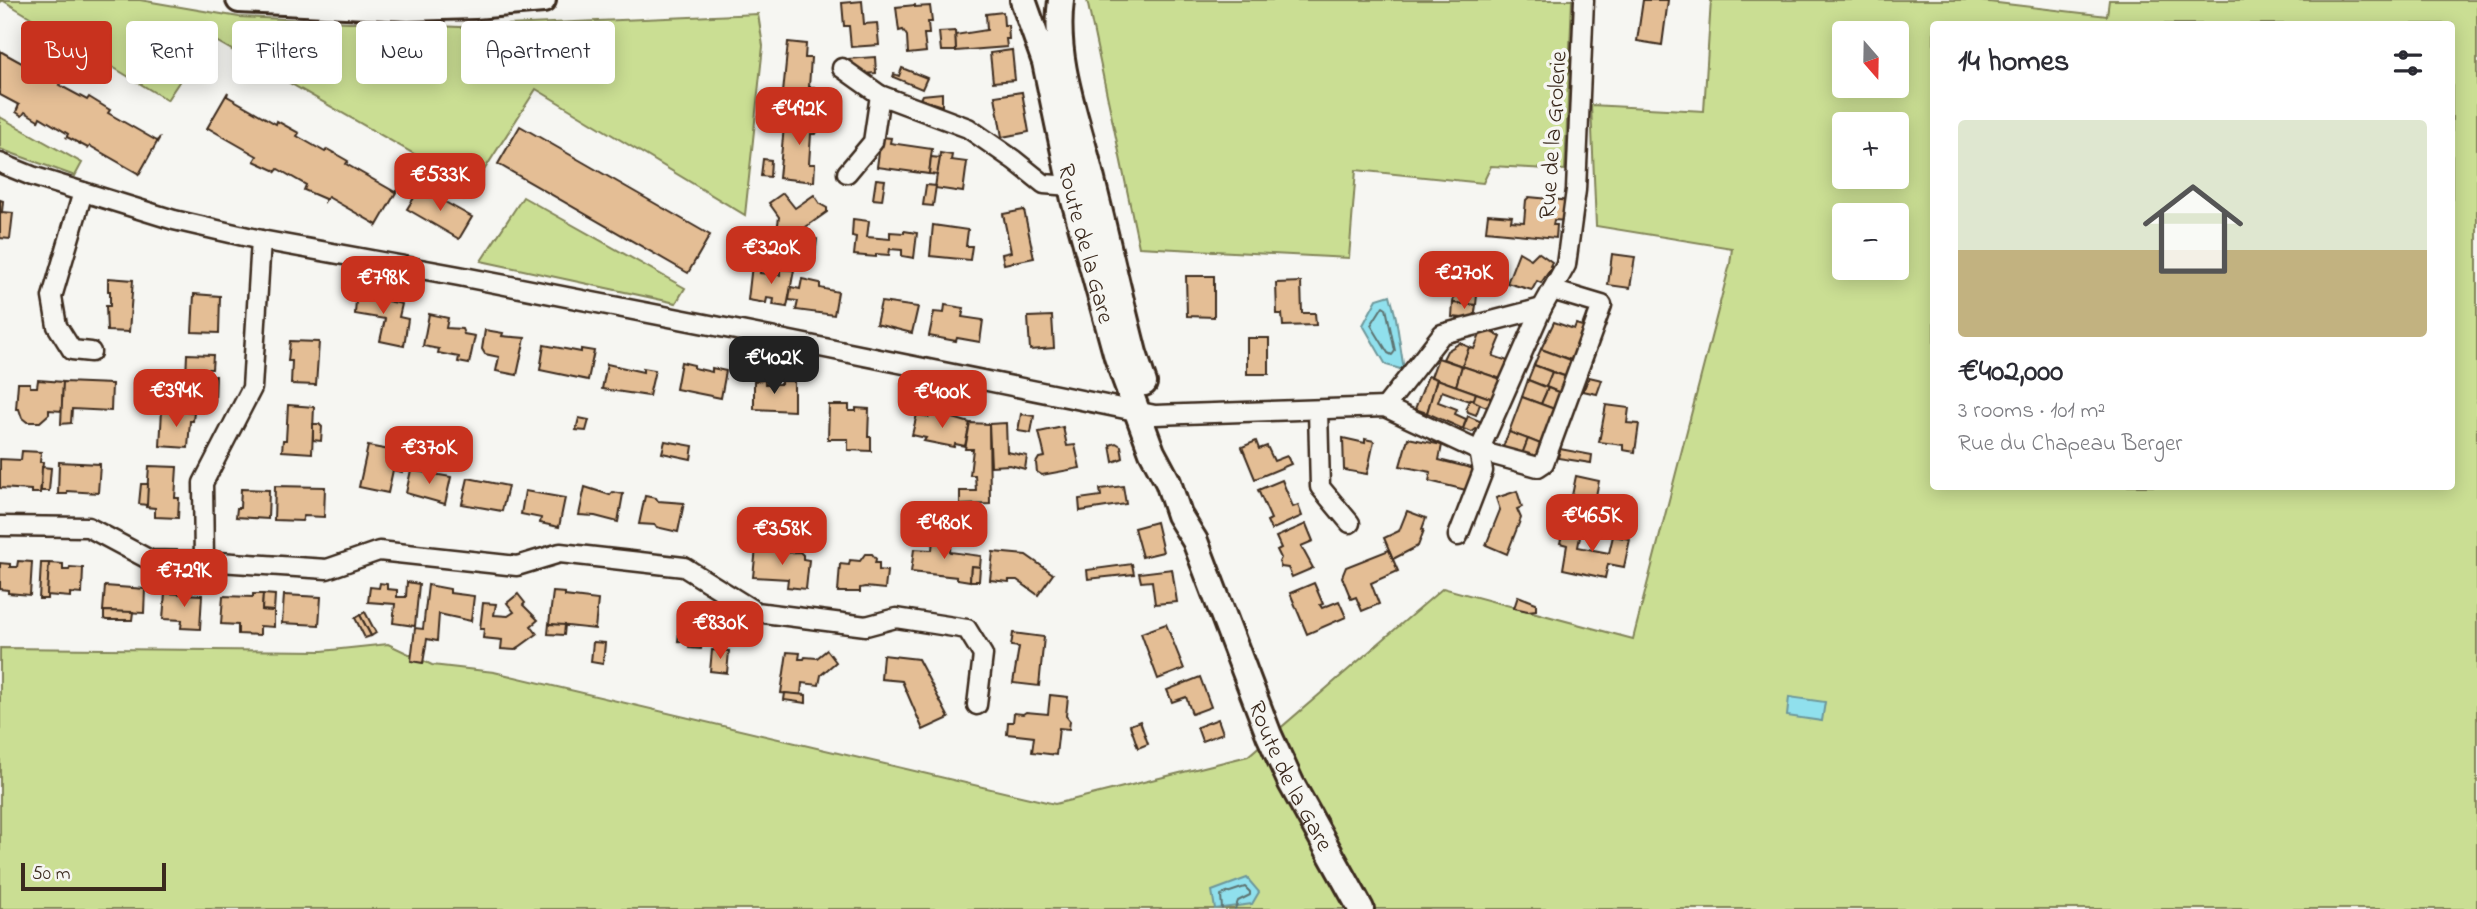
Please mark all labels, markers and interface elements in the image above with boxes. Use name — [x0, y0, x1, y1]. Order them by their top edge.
chip: Buy — [21, 21, 112, 84]
chip: Rent — [126, 21, 218, 84]
chip: Filters — [232, 21, 342, 84]
chip: New — [356, 21, 447, 84]
chip: Apartment — [461, 21, 615, 84]
north arrow — [1832, 21, 1909, 98]
map controls — [1832, 21, 1909, 280]
text: 14 homes — [1958, 41, 2069, 85]
icon: filters — [2389, 44, 2427, 82]
street label: Rue de la Grolerie — [1531, 50, 1578, 220]
pin: €492K — [750, 88, 848, 147]
text: €492K — [771, 93, 827, 126]
button: + — [1832, 112, 1909, 189]
pin: €533K — [391, 154, 489, 213]
text: €533K — [410, 159, 470, 192]
street label: Route de la Gare — [1047, 161, 1122, 328]
icon: home — [2130, 166, 2256, 292]
button: − — [1832, 203, 1909, 280]
pin: €320K — [722, 226, 820, 286]
text: €320K — [742, 232, 800, 265]
pin: €270K — [1415, 252, 1513, 311]
pin: €798K — [334, 256, 432, 316]
text: €270K — [1435, 257, 1493, 290]
text: €798K — [357, 262, 409, 295]
pin: €402K — [725, 336, 823, 396]
text: €402K — [745, 342, 803, 375]
text: €402,000 — [1958, 351, 2063, 395]
pin: €394K — [127, 370, 225, 429]
pin: €400K — [893, 370, 991, 430]
text: €394K — [149, 375, 203, 408]
text: €400K — [914, 376, 970, 409]
text: 3 rooms · 101 m² — [1958, 395, 2105, 428]
pin: €370K — [380, 426, 478, 486]
text: Rue du Chapeau Berger — [1958, 428, 2182, 461]
text: €370K — [401, 432, 457, 465]
pin: €465K — [1543, 494, 1641, 554]
text: €465K — [1562, 500, 1622, 533]
pin: €480K — [895, 502, 993, 561]
text: €480K — [916, 507, 972, 540]
pin: €358K — [733, 508, 831, 567]
text: €358K — [753, 513, 811, 546]
pin: €729K — [135, 550, 233, 609]
text: €729K — [156, 555, 212, 588]
pin: €830K — [671, 602, 769, 661]
text: €830K — [692, 607, 748, 640]
street label: Route de la Gare — [1238, 696, 1341, 859]
scale bar — [21, 860, 166, 892]
text: 50 m — [32, 861, 71, 888]

